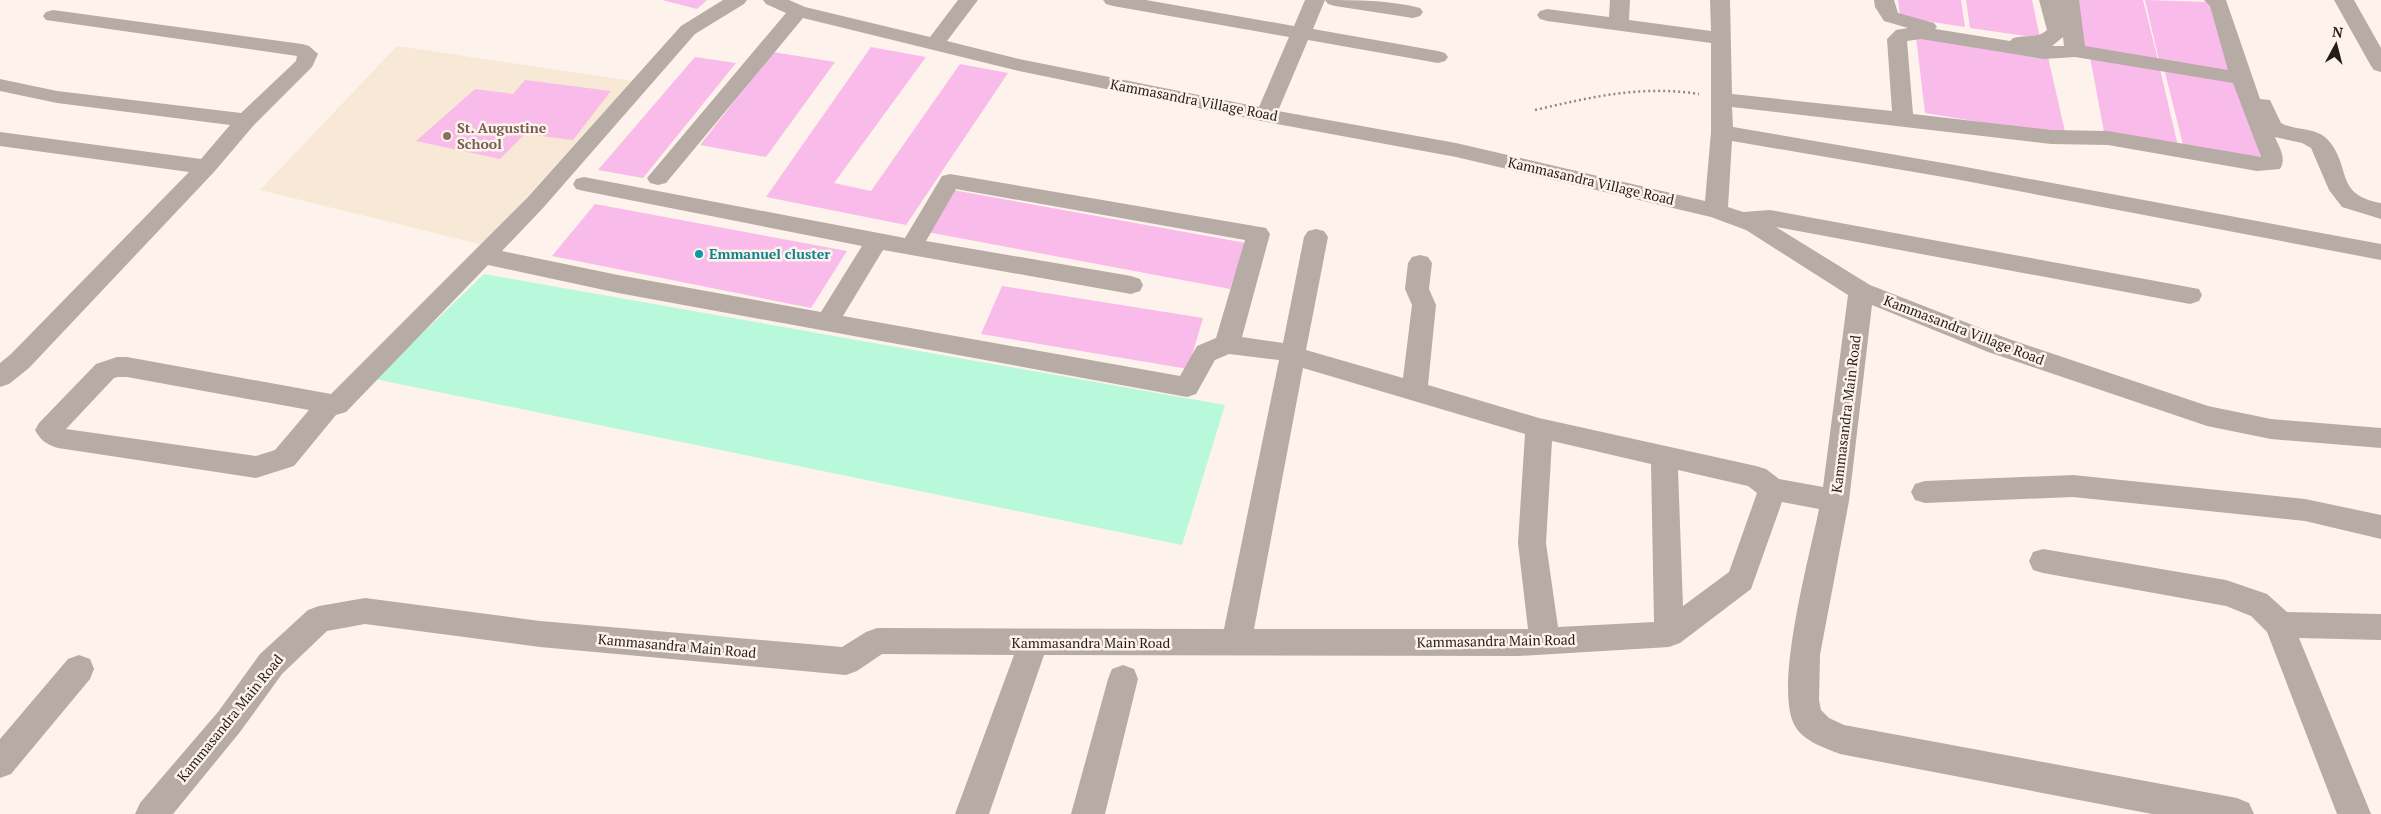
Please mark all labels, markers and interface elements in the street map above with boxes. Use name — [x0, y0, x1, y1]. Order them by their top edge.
north arrow — [2311, 20, 2361, 70]
text: N — [2331, 22, 2344, 42]
street label: Kammasandra Village Road — [1109, 74, 1280, 125]
place label: St. Augustine School — [457, 118, 547, 153]
marker: St. Augustine School — [441, 130, 453, 142]
street label: Kammasandra Village Road — [1506, 152, 1676, 209]
place label: Emmanuel cluster — [709, 244, 830, 263]
marker: Emmanuel cluster — [693, 248, 705, 260]
street label: Kammasandra Village Road — [1881, 290, 2047, 369]
street label: Kammasandra Main Road — [1826, 334, 1865, 494]
street label: Kammasandra Main Road — [597, 629, 757, 662]
street label: Kammasandra Main Road — [1416, 630, 1576, 651]
street label: Kammasandra Main Road — [1012, 633, 1171, 652]
street label: Kammasandra Main Road — [172, 650, 287, 785]

